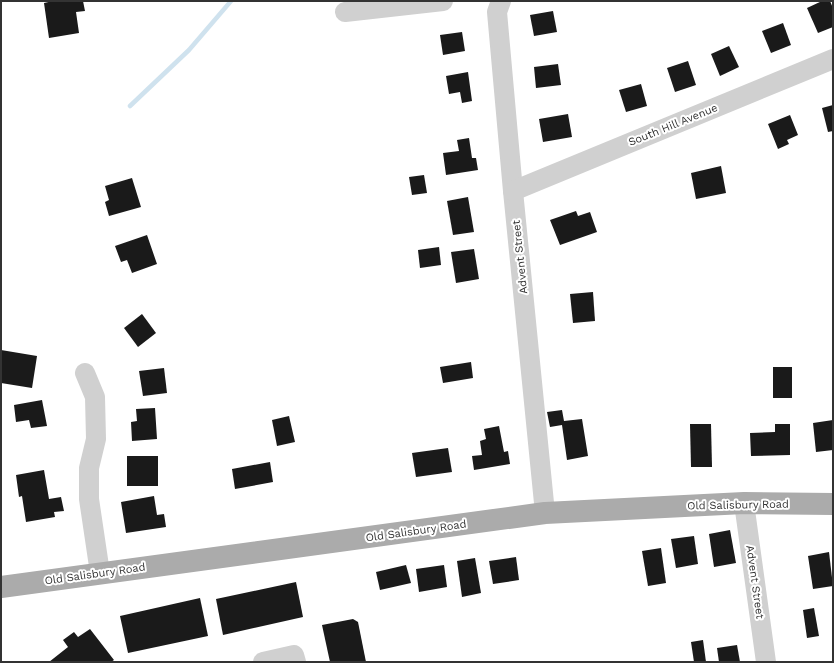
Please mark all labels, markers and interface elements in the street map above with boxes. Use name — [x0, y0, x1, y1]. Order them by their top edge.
street label: South Hill Avenue — [626, 101, 720, 149]
street label: Advent Street — [510, 219, 530, 295]
street label: Old Salisbury Road — [687, 498, 789, 512]
street label: Old Salisbury Road — [365, 517, 467, 545]
street label: Advent Street — [743, 544, 767, 620]
street label: Old Salisbury Road — [44, 560, 146, 588]

